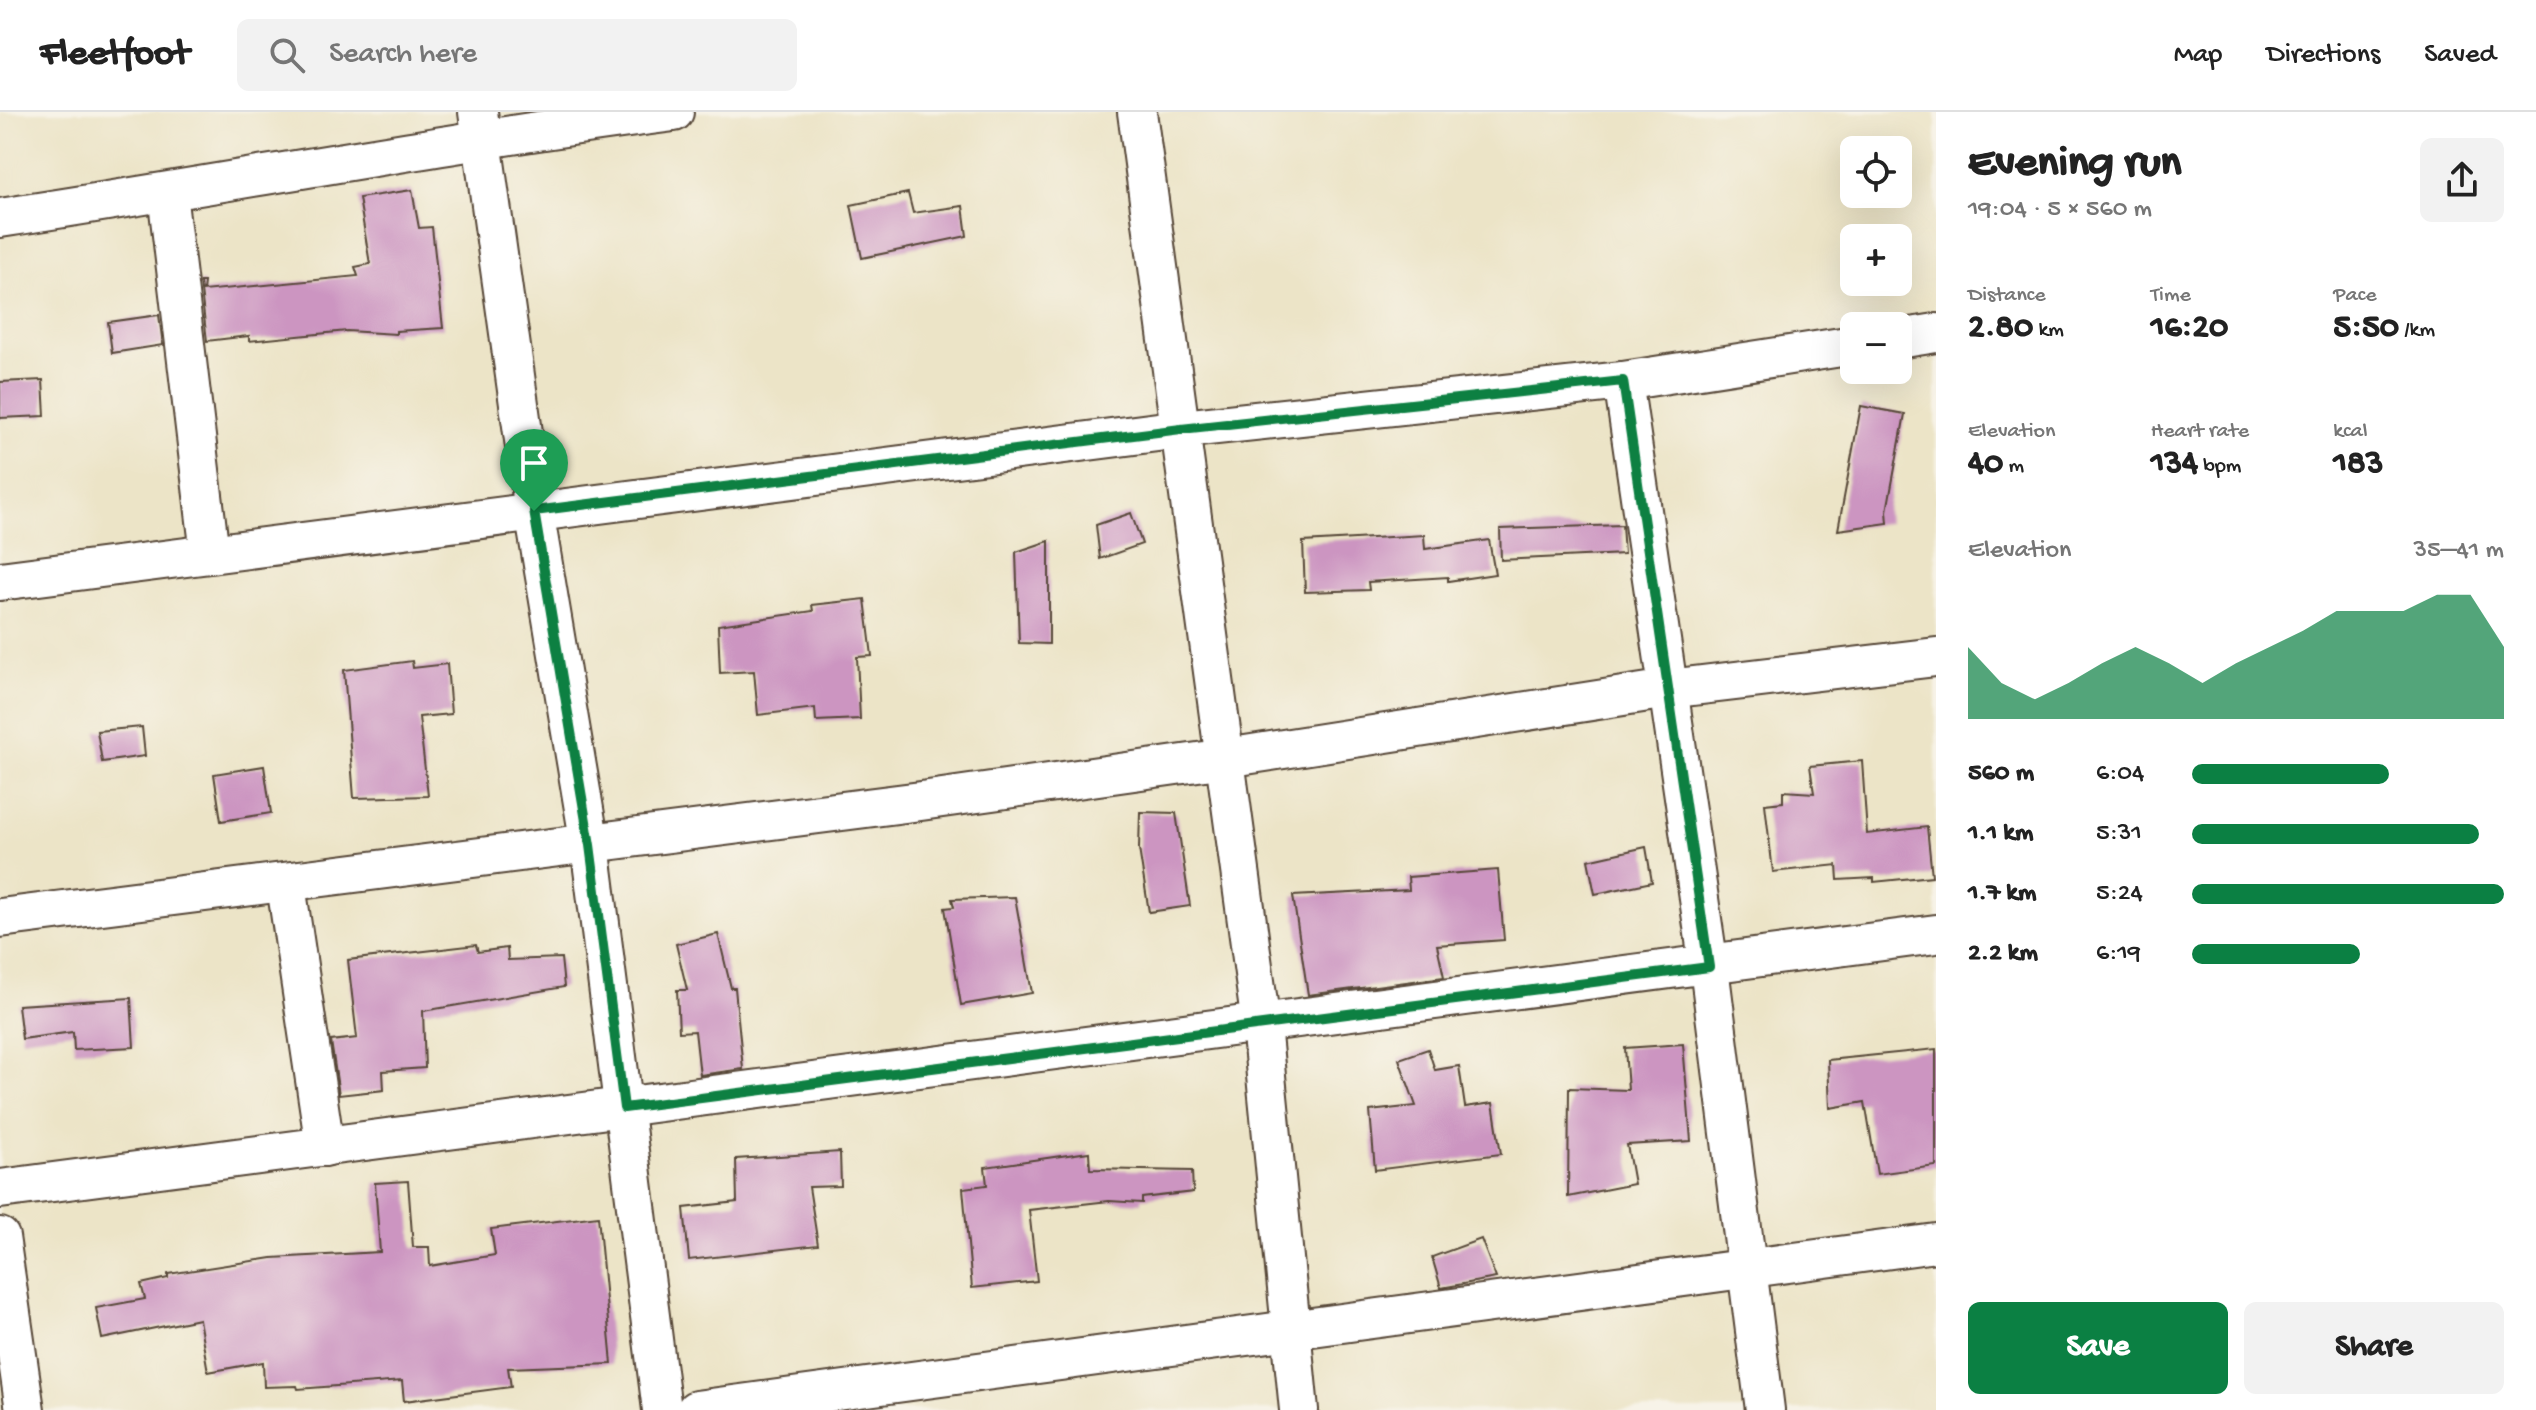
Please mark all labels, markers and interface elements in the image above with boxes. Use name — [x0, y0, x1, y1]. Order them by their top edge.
search box — [237, 19, 797, 91]
text: Fleetfoot — [40, 33, 189, 77]
icon: search — [265, 33, 309, 77]
text: Search here — [329, 38, 477, 73]
text: Map — [2174, 39, 2222, 72]
text: Directions — [2266, 39, 2380, 72]
text: Saved — [2424, 39, 2496, 72]
map controls — [1840, 136, 1912, 384]
button: locate — [1840, 136, 1912, 208]
button: share — [2420, 138, 2504, 222]
text: Evening run — [1968, 139, 2181, 191]
text: 19:04 · 5 × 560 m — [1968, 195, 2152, 226]
button: + — [1840, 224, 1912, 296]
text: Distance — [1968, 283, 2046, 309]
text: Time — [2151, 283, 2191, 309]
text: Pace — [2333, 283, 2377, 309]
text: 2.80 — [1968, 309, 2033, 349]
text: 16:20 — [2151, 309, 2228, 349]
text: 5:50 — [2333, 309, 2399, 349]
button: − — [1840, 312, 1912, 384]
text: km — [2033, 318, 2064, 344]
text: /km — [2399, 318, 2435, 344]
text: Elevation — [1968, 419, 2055, 445]
text: Heart rate — [2151, 419, 2249, 445]
text: kcal — [2333, 419, 2368, 445]
pin — [500, 429, 568, 511]
icon: arrive — [512, 441, 556, 485]
text: 40 — [1968, 445, 2003, 485]
text: 134 — [2151, 445, 2198, 485]
text: 183 — [2333, 445, 2383, 485]
text: m — [2003, 454, 2024, 480]
text: bpm — [2198, 454, 2241, 480]
text: Elevation — [1968, 536, 2071, 567]
text: 35–41 m — [2413, 536, 2504, 567]
text: 560 m — [1968, 759, 2034, 790]
text: 6:04 — [2096, 759, 2144, 790]
text: 1.1 km — [1968, 819, 2033, 850]
text: 5:31 — [2096, 819, 2142, 850]
text: 1.7 km — [1968, 879, 2036, 910]
text: 5:24 — [2096, 879, 2143, 910]
text: 2.2 km — [1968, 939, 2038, 970]
text: 6:19 — [2096, 939, 2141, 970]
button: Save — [1968, 1302, 2228, 1394]
button: Share — [2244, 1302, 2504, 1394]

